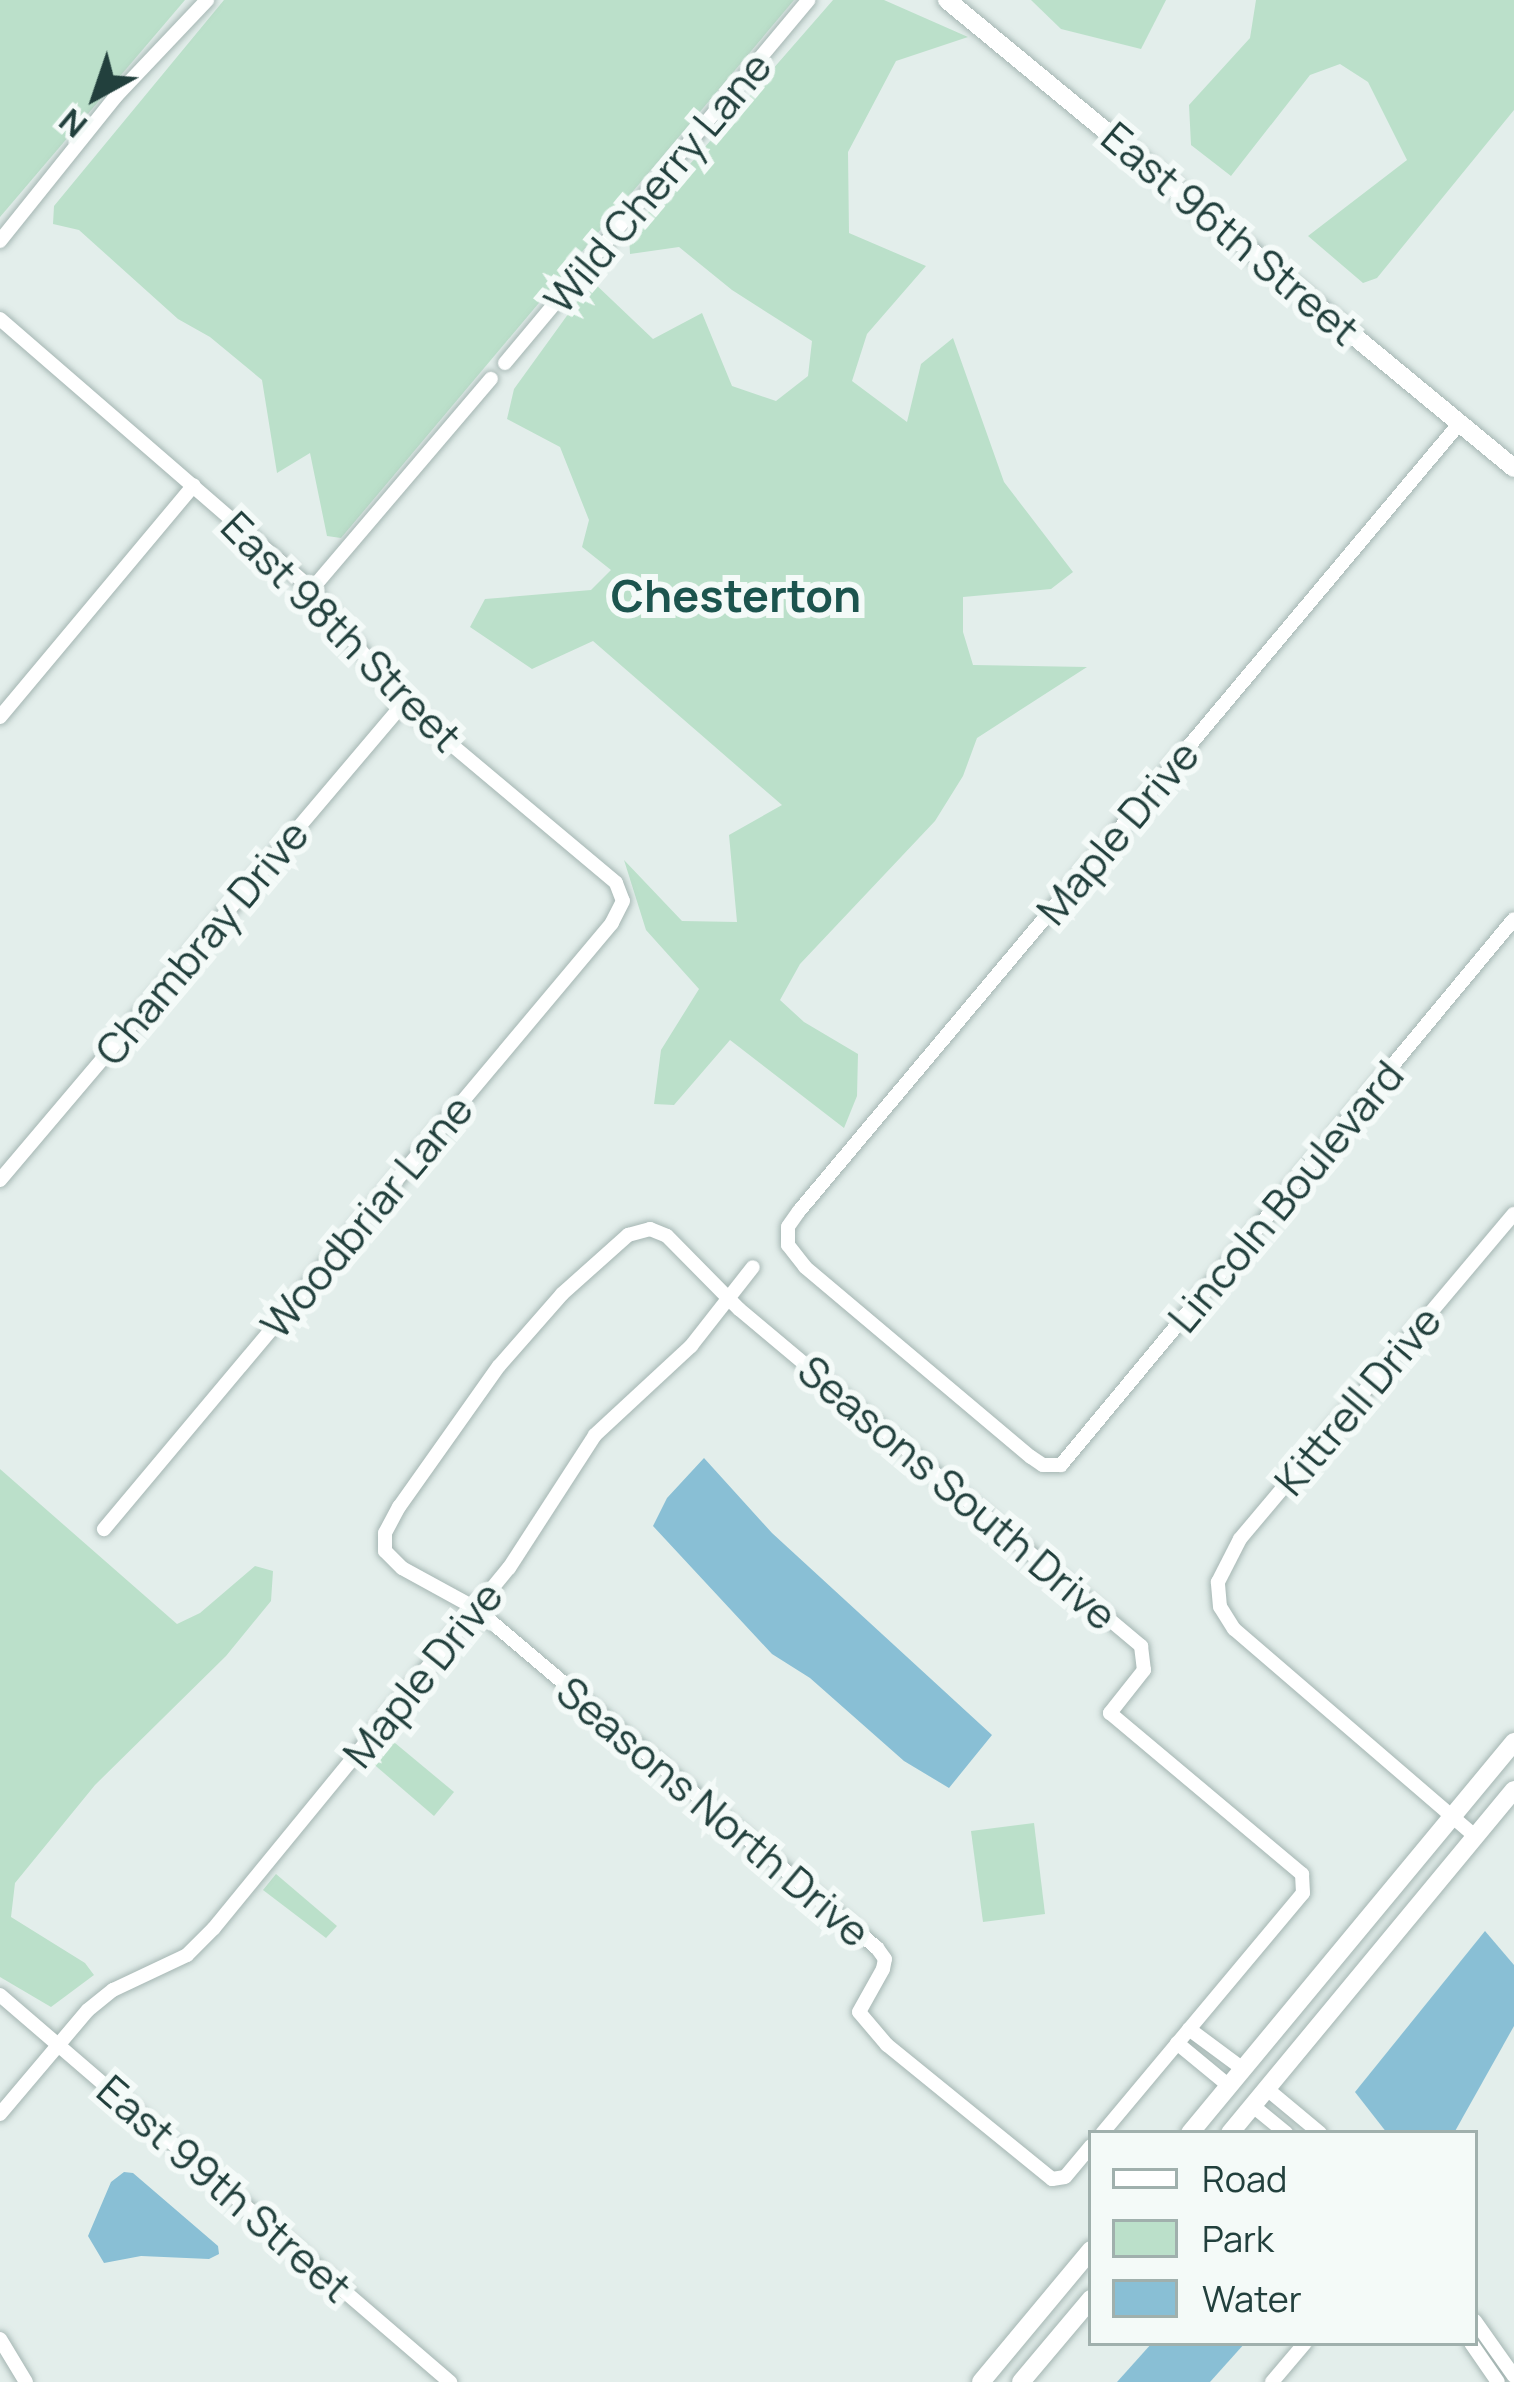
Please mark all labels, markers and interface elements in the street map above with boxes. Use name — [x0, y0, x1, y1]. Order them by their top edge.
north arrow — [36, 36, 156, 156]
street label: Wild Cherry Lane — [533, 41, 781, 323]
text: N — [49, 99, 96, 149]
street label: East 96th Street — [1092, 111, 1370, 355]
street label: East 98th Street — [212, 501, 472, 761]
district label: Chesterton — [611, 569, 861, 623]
street label: Maple Drive — [1026, 730, 1208, 934]
street label: Chambray Drive — [84, 809, 318, 1075]
street label: Lincoln Boulevard — [1157, 1050, 1413, 1342]
street label: Woodbriar Lane — [250, 1084, 482, 1348]
street label: Kittrell Drive — [1263, 1295, 1451, 1505]
street label: Seasons South Drive — [789, 1344, 1127, 1640]
street label: Maple Drive — [332, 1571, 512, 1777]
street label: Seasons North Drive — [547, 1665, 881, 1957]
street label: East 99th Street — [88, 2064, 362, 2312]
legend — [1088, 2130, 1478, 2346]
text: Road — [1202, 2154, 1287, 2203]
text: Park — [1202, 2214, 1274, 2263]
text: Water — [1202, 2274, 1302, 2323]

